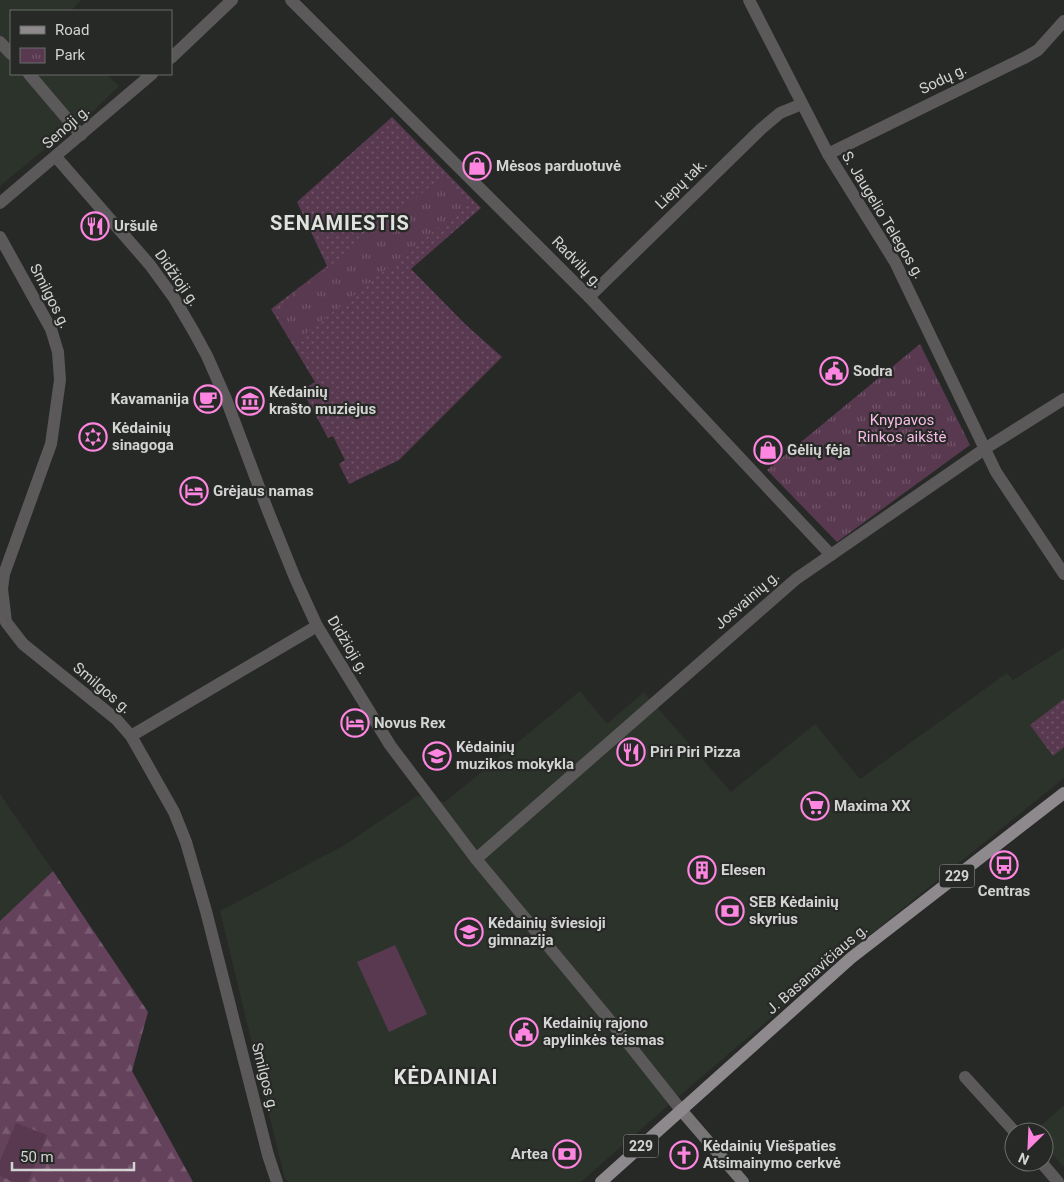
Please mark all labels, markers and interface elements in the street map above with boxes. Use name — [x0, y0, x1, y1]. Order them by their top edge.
legend — [10, 10, 172, 75]
text: Road — [55, 21, 89, 39]
text: Park — [55, 46, 86, 64]
street label: Sodų g. — [916, 60, 970, 98]
street label: Senoji g. — [39, 101, 93, 153]
street label: S. Jaugelio Telegos g. — [838, 148, 928, 282]
shop icon: Mėsos parduotuvė — [462, 151, 492, 181]
street label: Liepų tak. — [651, 155, 711, 213]
place label: Mėsos parduotuvė — [496, 157, 621, 175]
restaurant icon: Uršulė — [80, 211, 110, 241]
district label: SENAMIESTIS — [270, 211, 410, 235]
place label: Uršulė — [114, 217, 158, 235]
street label: Radvilų g. — [548, 232, 606, 292]
street label: Didžioji g. — [151, 246, 203, 310]
street label: Smilgos g. — [26, 261, 74, 331]
public building icon: Sodra — [819, 356, 849, 386]
place label: Sodra — [853, 362, 892, 380]
place label: Kėdainių krašto muziejus — [269, 383, 376, 418]
cafe icon: Kavamanija — [193, 384, 223, 414]
museum icon: Kėdainių krašto muziejus — [235, 386, 265, 416]
place label: Kavamanija — [111, 390, 189, 408]
park label: Knypavos Rinkos aikštė — [858, 411, 946, 446]
place label: Kėdainių sinagoga — [112, 419, 174, 454]
synagogue icon: Kėdainių sinagoga — [78, 422, 108, 452]
shop icon: Gėlių fėja — [753, 435, 783, 465]
place label: Gėlių fėja — [787, 441, 851, 459]
hotel icon: Grėjaus namas — [179, 476, 209, 506]
place label: Grėjaus namas — [213, 482, 314, 500]
street label: Josvainių g. — [711, 567, 783, 633]
street label: Didžioji g. — [324, 613, 372, 677]
street label: Smilgos g. — [69, 659, 135, 717]
hotel icon: Novus Rex — [340, 708, 370, 738]
place label: Novus Rex — [374, 714, 446, 732]
restaurant icon: Piri Piri Pizza — [616, 737, 646, 767]
place label: Kėdainių muzikos mokykla — [456, 738, 574, 773]
school or university icon: Kėdainių muzikos mokykla — [422, 741, 452, 771]
place label: Piri Piri Pizza — [650, 743, 741, 761]
supermarket icon: Maxima XX — [800, 791, 830, 821]
place label: Maxima XX — [834, 797, 911, 815]
bus stop icon: Centras — [989, 850, 1019, 880]
building icon: Elesen — [687, 855, 717, 885]
place label: Elesen — [721, 861, 766, 879]
road number: 229 — [940, 864, 974, 888]
place label: Centras — [978, 882, 1030, 900]
place label: SEB Kėdainių skyrius — [749, 893, 839, 928]
bank icon: SEB Kėdainių skyrius — [715, 896, 745, 926]
place label: Kėdainių šviesioji gimnazija — [488, 914, 606, 949]
school or university icon: Kėdainių šviesioji gimnazija — [454, 917, 484, 947]
street label: J. Basanavičiaus g. — [763, 920, 871, 1018]
place label: Kedainių rajono apylinkės teismas — [543, 1014, 665, 1049]
public building icon: Kedainių rajono apylinkės teismas — [509, 1017, 539, 1047]
street label: Smilgos g. — [248, 1041, 282, 1113]
district label: KĖDAINIAI — [394, 1065, 498, 1089]
north arrow — [1004, 1122, 1054, 1172]
road number: 229 — [624, 1134, 658, 1158]
place label: Kėdainių Viešpaties Atsimainymo cerkvė — [703, 1137, 841, 1172]
bank icon: Artea — [552, 1139, 582, 1169]
scale bar — [12, 1140, 135, 1172]
church icon: Kėdainių Viešpaties Atsimainymo cerkvė — [669, 1140, 699, 1170]
place label: Artea — [511, 1145, 548, 1163]
text: 50 m — [20, 1148, 54, 1166]
text: N — [1016, 1150, 1031, 1168]

